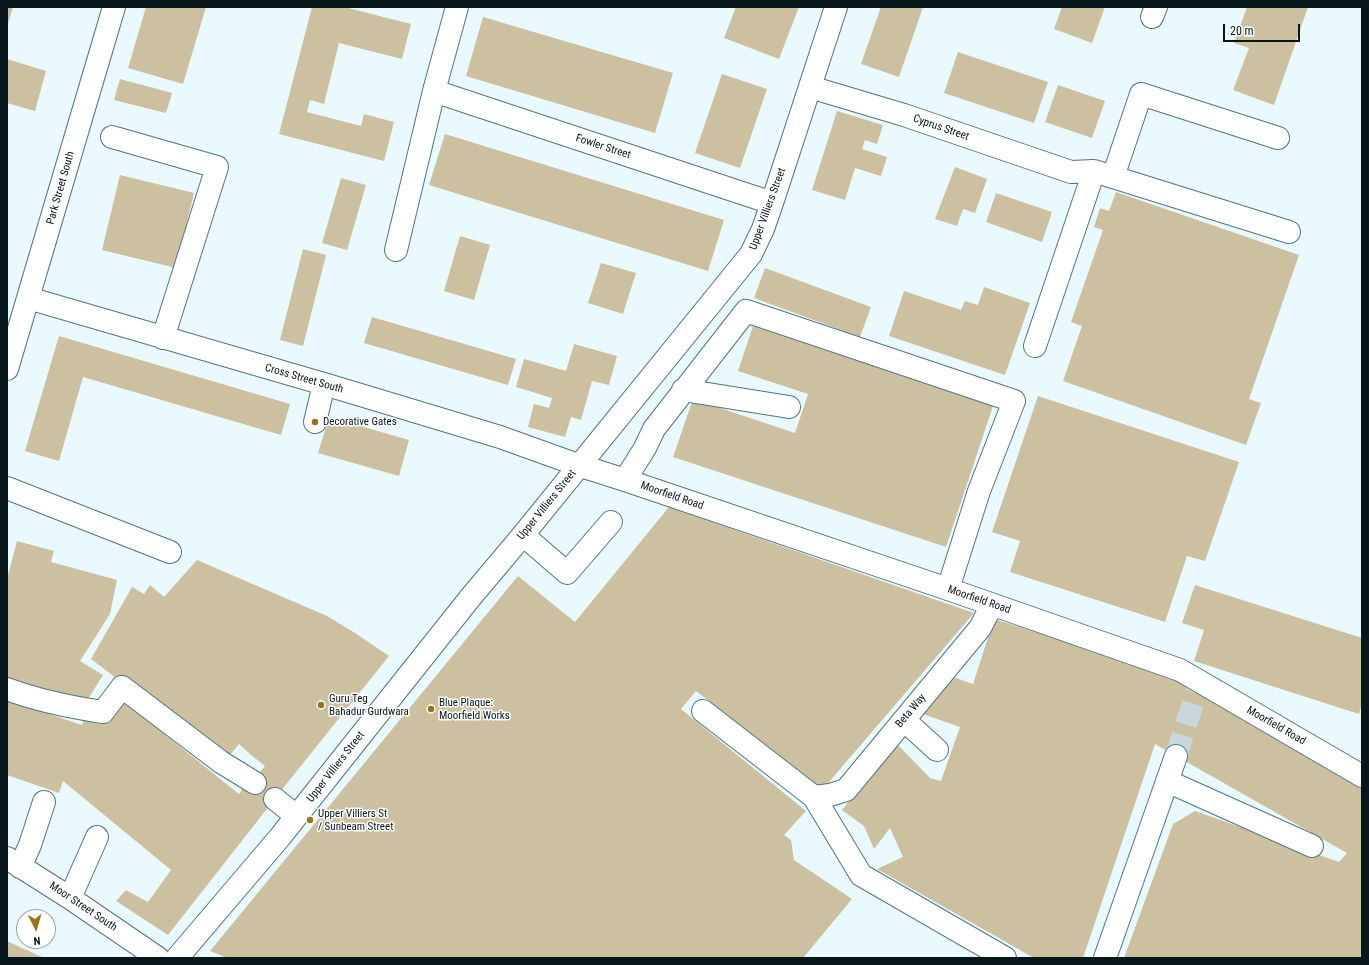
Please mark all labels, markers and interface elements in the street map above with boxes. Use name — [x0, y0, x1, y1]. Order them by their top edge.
scale bar — [1225, 16, 1302, 42]
text: 20 m — [1230, 24, 1254, 38]
street label: Cyprus Street — [911, 112, 971, 144]
street label: Fowler Street — [574, 132, 632, 162]
street label: Park Street South — [44, 150, 78, 226]
street label: Upper Villiers Street — [747, 166, 789, 252]
street label: Cross Street South — [263, 361, 345, 397]
place label: Decorative Gates — [323, 415, 397, 429]
marker: Decorative Gates — [310, 417, 320, 427]
street label: Upper Villiers Street — [515, 467, 579, 543]
street label: Moorfield Road — [639, 479, 705, 513]
street label: Moorfield Road — [946, 583, 1012, 617]
street label: Beta Way — [893, 691, 929, 731]
place label: Guru Teg Bahadur Gurdwara — [329, 692, 409, 718]
place label: Blue Plaque: Moorfield Works — [439, 696, 510, 722]
marker: Guru Teg Bahadur Gurdwara — [316, 700, 326, 710]
marker: Blue Plaque: Moorfield Works — [426, 704, 436, 714]
street label: Moorfield Road — [1244, 704, 1308, 748]
street label: Upper Villiers Street — [304, 729, 368, 805]
place label: Upper Villiers St / Sunbeam Street — [318, 807, 393, 833]
marker: Upper Villiers St / Sunbeam Street — [305, 815, 315, 825]
street label: Moor Street South — [47, 880, 119, 934]
north arrow — [16, 909, 56, 949]
text: N — [33, 934, 41, 947]

